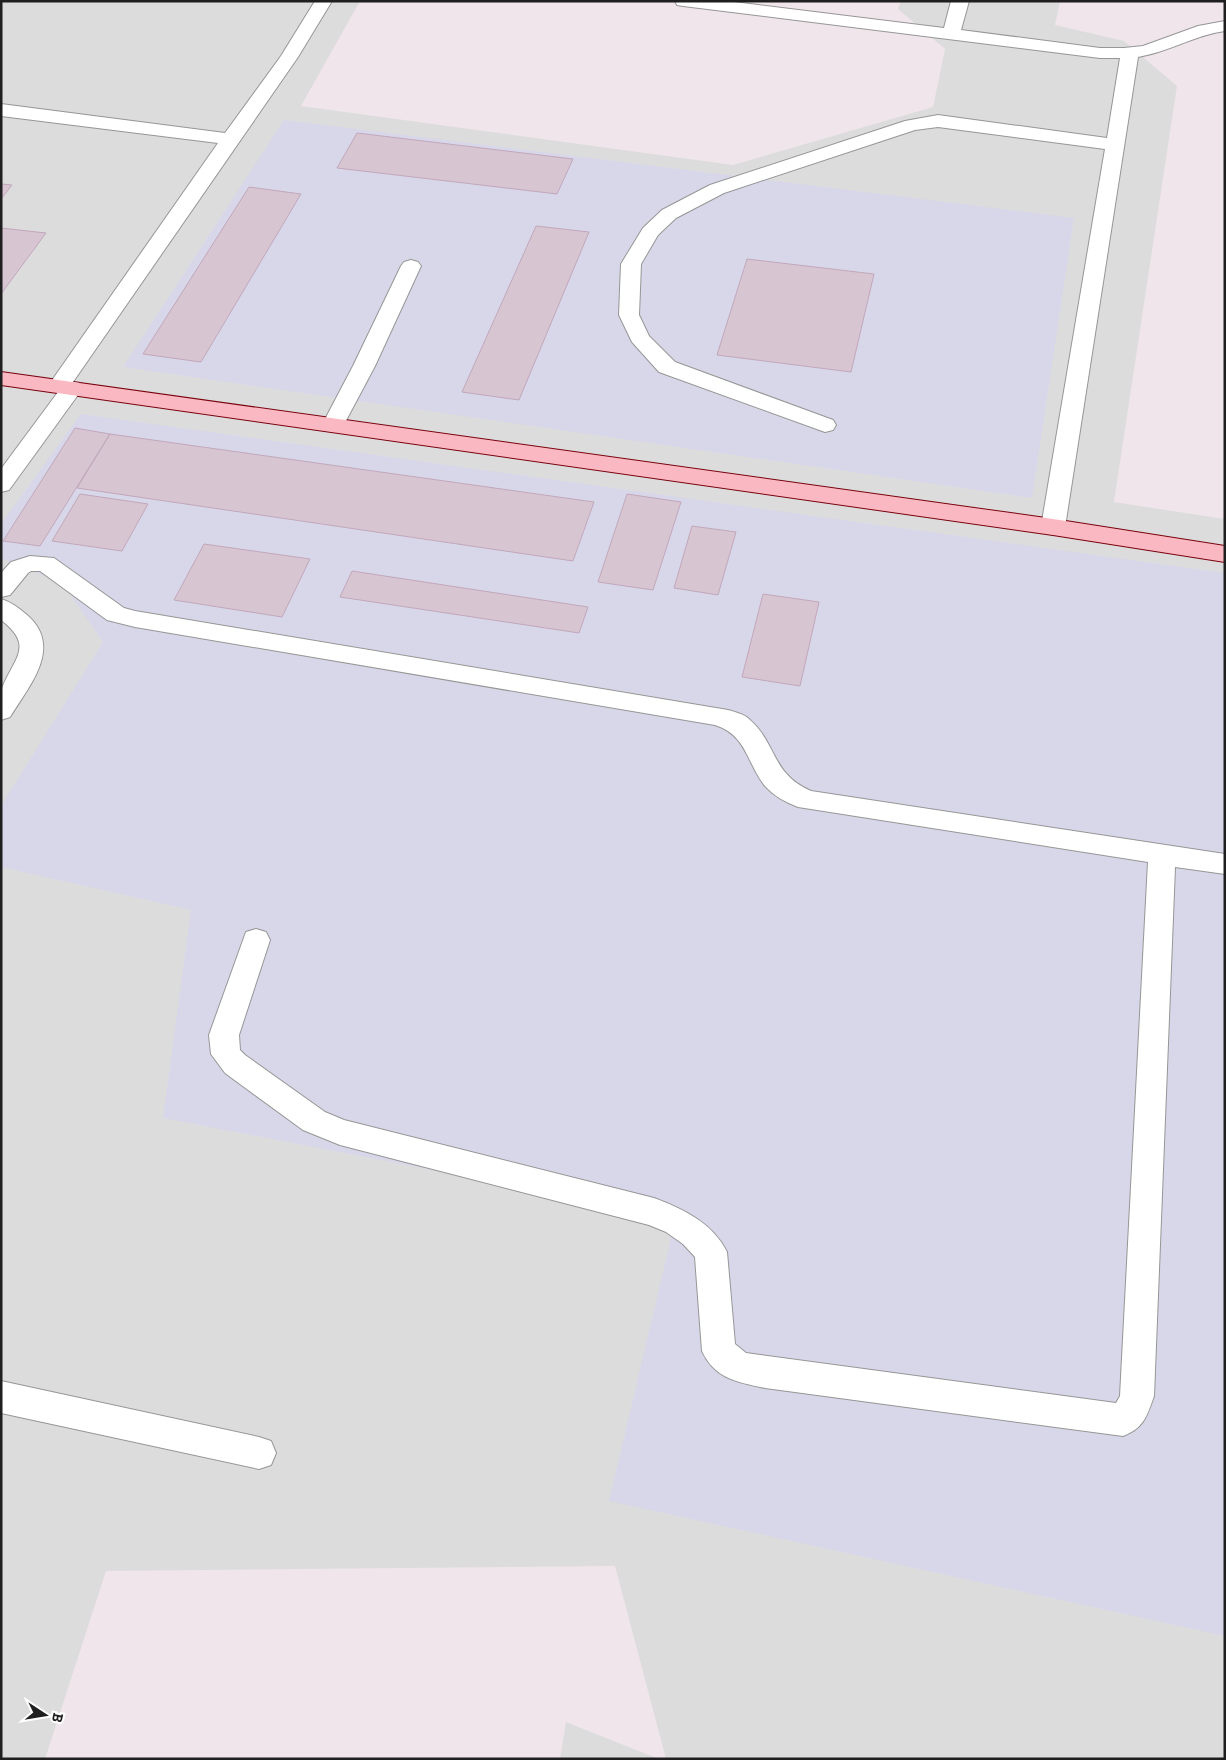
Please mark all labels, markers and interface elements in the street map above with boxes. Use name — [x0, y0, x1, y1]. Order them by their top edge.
north arrow — [20, 1690, 70, 1740]
text: B — [48, 1711, 67, 1724]

